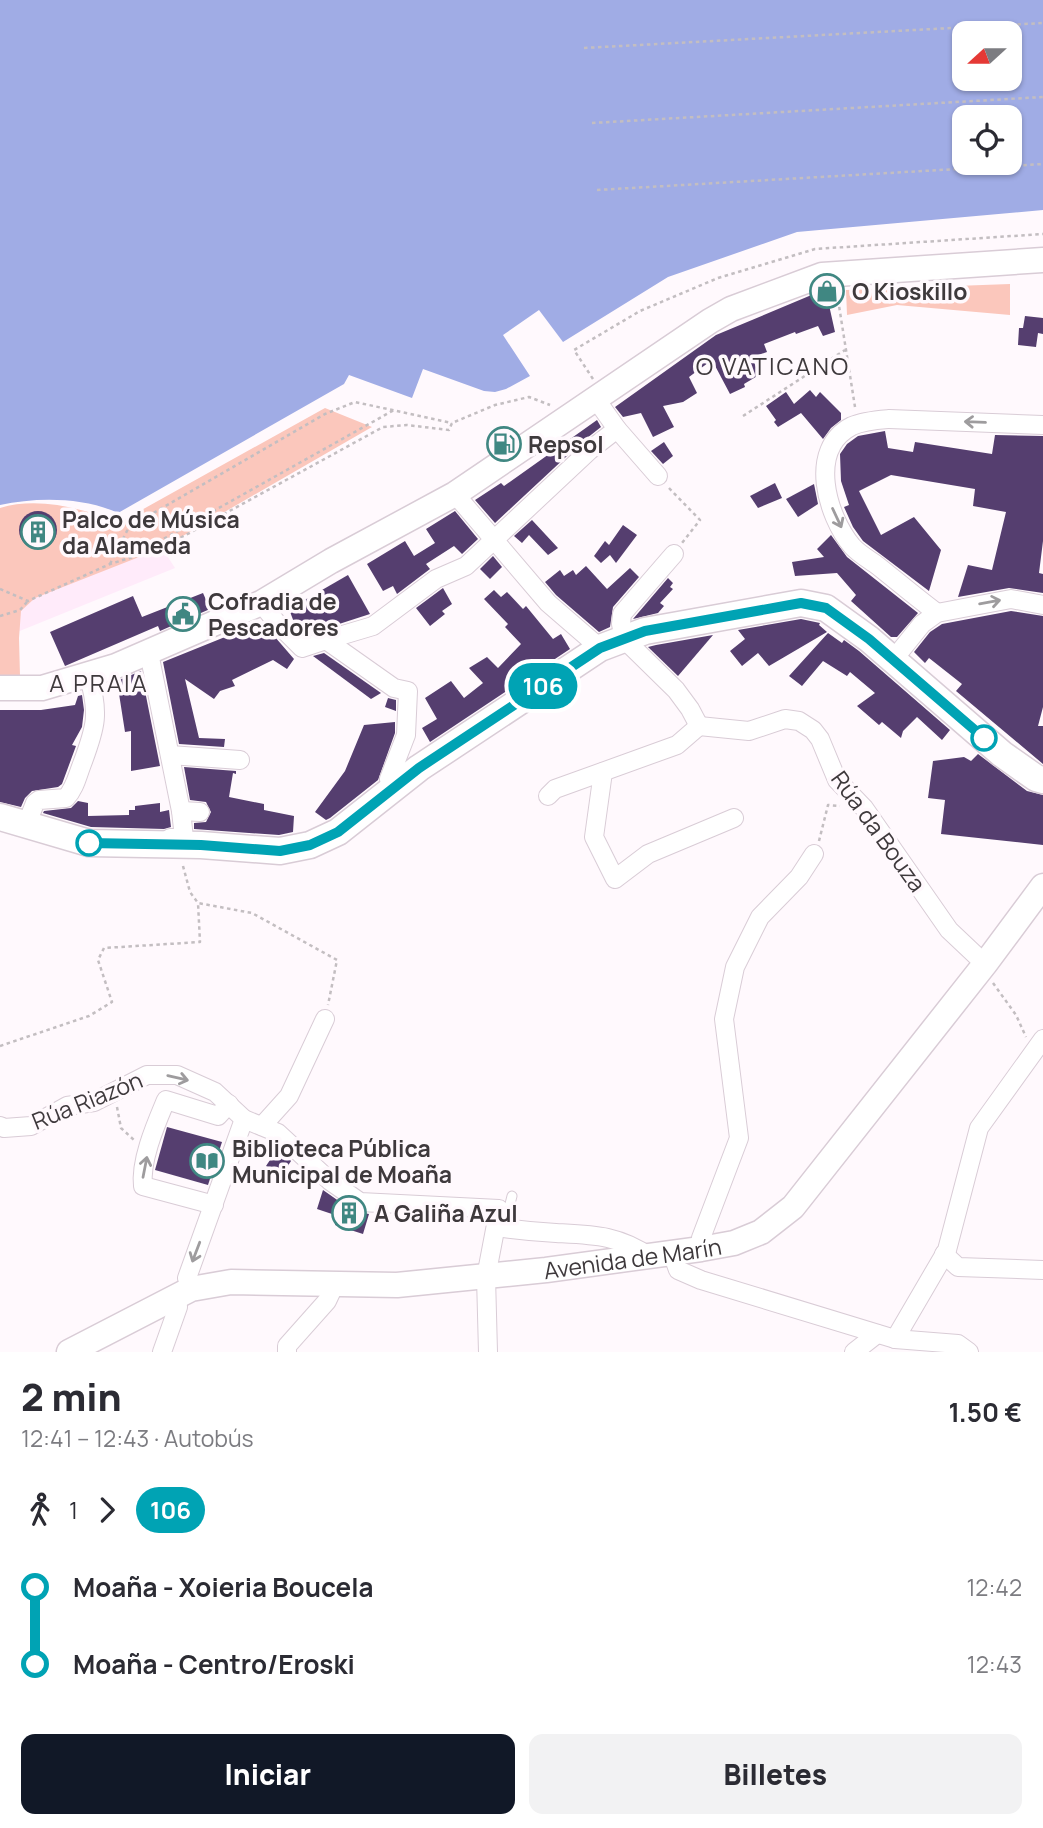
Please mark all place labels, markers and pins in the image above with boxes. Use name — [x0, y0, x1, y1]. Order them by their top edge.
shop icon: O Kioskillo — [808, 272, 846, 310]
place label: O Kioskillo — [852, 275, 968, 307]
fuel station icon: Repsol — [485, 425, 523, 463]
place label: Repsol — [528, 428, 604, 460]
place label: Palco de Música da Alameda — [62, 503, 240, 561]
building icon: Palco de Música da Alameda — [19, 513, 57, 551]
place label: Cofradia de Pescadores — [208, 585, 339, 643]
public building icon: Cofradia de Pescadores — [164, 595, 202, 633]
unlabelled marker — [971, 725, 997, 751]
unlabelled marker — [76, 830, 102, 856]
place label: Biblioteca Pública Municipal de Moaña — [232, 1132, 452, 1190]
library icon: Biblioteca Pública Municipal de Moaña — [188, 1142, 226, 1180]
building icon: A Galiña Azul — [330, 1194, 368, 1232]
place label: A Galiña Azul — [374, 1197, 518, 1229]

